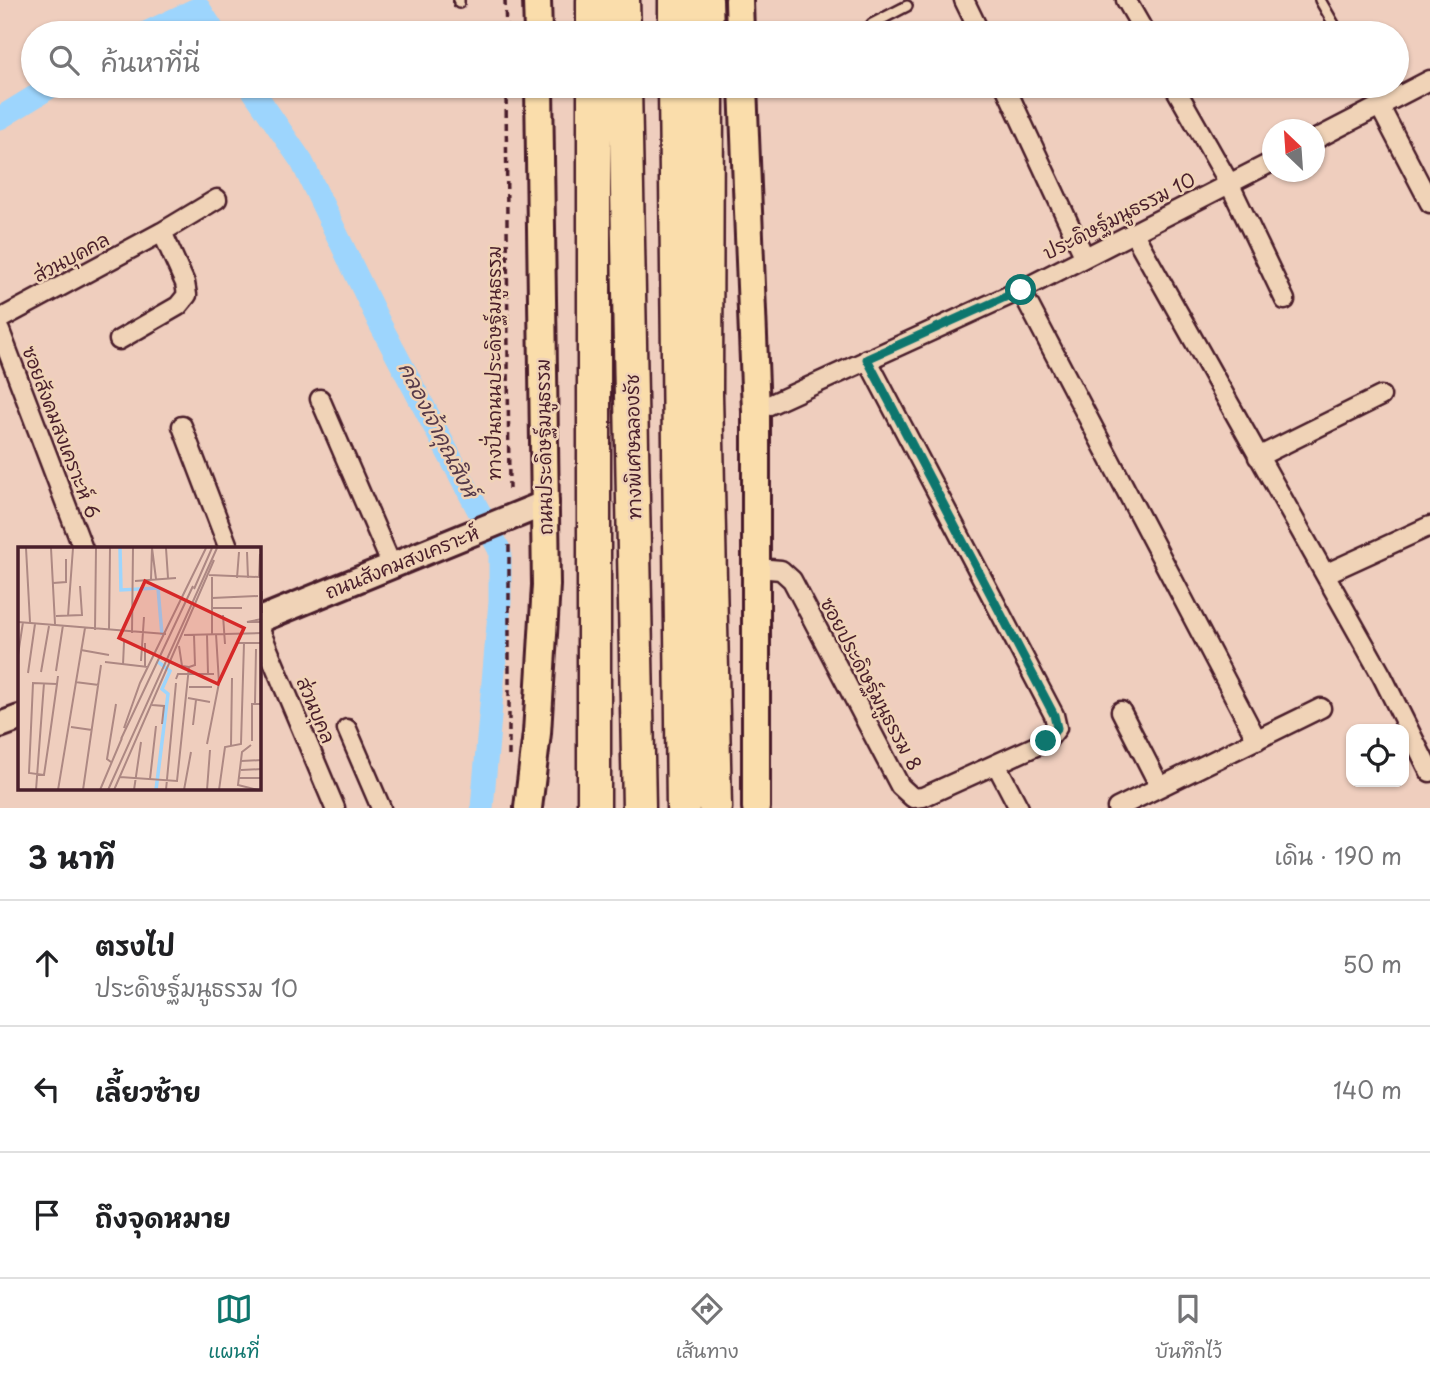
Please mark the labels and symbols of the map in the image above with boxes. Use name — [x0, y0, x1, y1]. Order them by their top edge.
north arrow — [1262, 119, 1325, 182]
street label: ประดิษฐ์มนูธรรม 10 — [1038, 165, 1200, 267]
street label: ส่วนบุคคล — [27, 224, 115, 290]
street label: ทางปั่นถนนประดิษฐ์มนูธรรม — [478, 246, 509, 480]
route start — [1005, 274, 1036, 305]
street label: ซอยสังคมสงเคราะห์ 6 — [16, 341, 108, 522]
water label: คลองเจ้าคุณสิงห์ — [390, 356, 489, 507]
street label: ถนนประดิษฐ์มนูธรรม — [527, 359, 561, 535]
street label: ทางพิเศษฉลองรัช — [617, 374, 647, 520]
street label: ถนนสังคมสงเคราะห์ — [320, 517, 483, 605]
inset map — [18, 547, 261, 790]
street label: ซอยประดิษฐ์มนูธรรม 8 — [813, 592, 929, 776]
street label: ส่วนบุคล — [289, 672, 343, 748]
route end — [1030, 725, 1061, 756]

